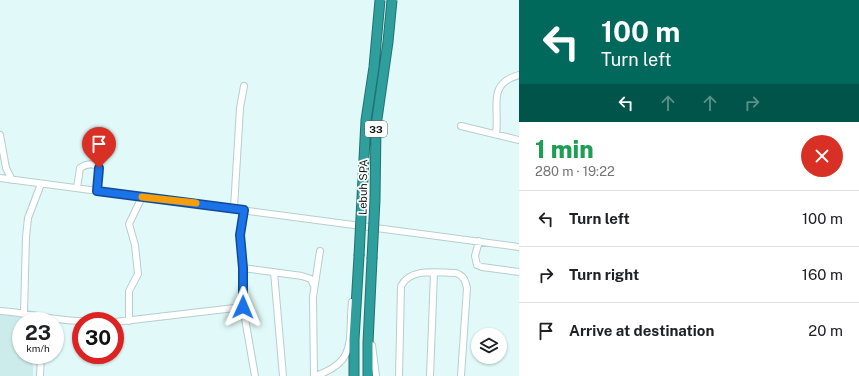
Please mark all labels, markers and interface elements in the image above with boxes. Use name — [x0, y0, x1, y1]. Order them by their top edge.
text: 100 m — [601, 15, 680, 48]
icon: left — [535, 16, 587, 68]
text: Turn left — [601, 49, 671, 70]
icon: left — [615, 92, 637, 114]
icon: ahead — [657, 92, 679, 114]
icon: ahead — [699, 92, 721, 114]
icon: right — [741, 92, 763, 114]
road number: 33 — [365, 121, 387, 137]
pin — [82, 127, 116, 168]
icon: arrive — [88, 133, 110, 155]
text: 1 min — [535, 135, 594, 163]
button: close — [801, 135, 843, 177]
street label: Lebuh SPA — [357, 159, 369, 215]
text: 280 m · 19:22 — [535, 164, 615, 179]
icon: left — [535, 208, 557, 230]
text: Turn left — [569, 210, 630, 227]
text: 100 m — [802, 210, 843, 227]
icon: right — [535, 264, 557, 286]
text: Turn right — [569, 266, 639, 283]
text: 160 m — [802, 266, 843, 283]
position arrow — [222, 286, 264, 328]
speed limit sign: 30 — [72, 312, 124, 364]
icon: arrive — [535, 320, 557, 342]
text: 23 — [25, 321, 51, 345]
text: Arrive at destination — [569, 322, 714, 339]
text: 20 m — [808, 322, 843, 339]
map controls — [471, 328, 507, 364]
button: layers — [471, 328, 507, 364]
text: km/h — [26, 342, 50, 354]

